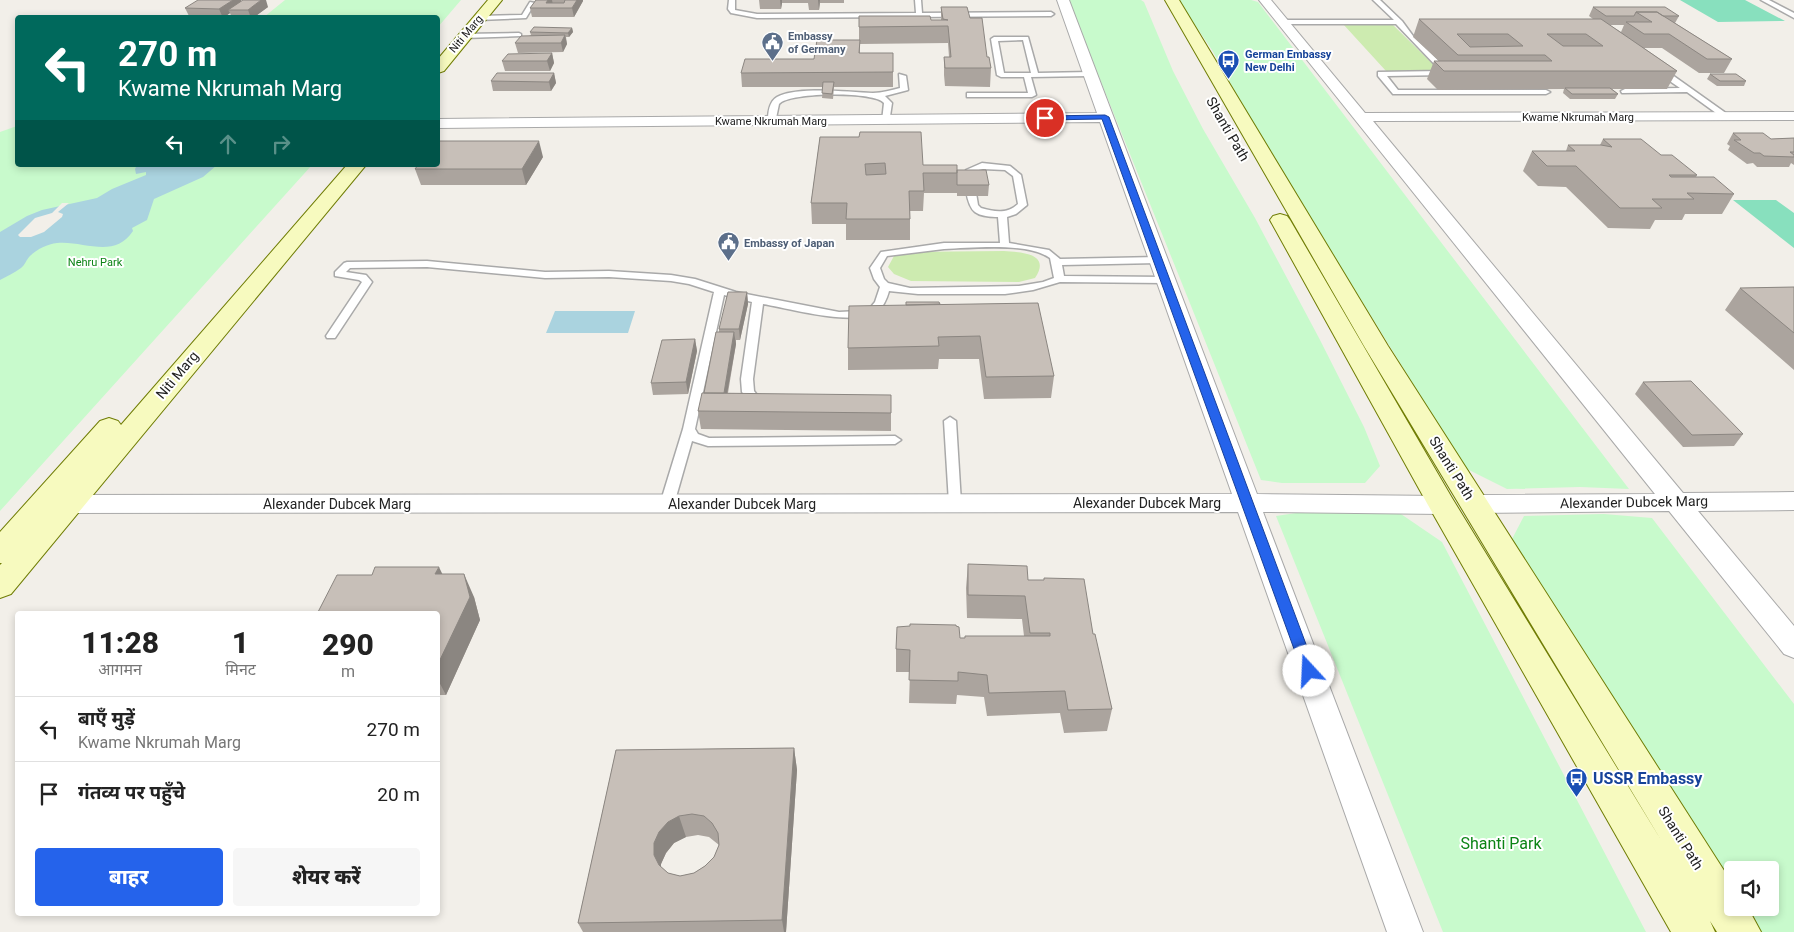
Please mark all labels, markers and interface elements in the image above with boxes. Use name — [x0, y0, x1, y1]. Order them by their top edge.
street label: Niti Marg — [447, 13, 485, 55]
public building icon: Embassy of Germany — [760, 30, 784, 61]
place label: Embassy of Germany — [788, 30, 846, 56]
text: 270 m — [118, 34, 217, 75]
icon: left — [35, 35, 100, 100]
bus stop icon: German Embassy New Delhi — [1217, 48, 1241, 79]
place label: German Embassy New Delhi — [1245, 48, 1332, 74]
text: Kwame Nkrumah Marg — [118, 76, 342, 101]
street label: Shanti Path — [1203, 94, 1253, 164]
pin — [1024, 97, 1066, 139]
icon: arrive — [1031, 104, 1059, 132]
street label: Kwame Nkrumah Marg — [1522, 111, 1634, 124]
street label: Kwame Nkrumah Marg — [715, 115, 827, 128]
icon: left — [161, 130, 189, 158]
icon: ahead — [214, 130, 242, 158]
icon: right — [267, 130, 295, 158]
public building icon: Embassy of Japan — [716, 231, 740, 262]
place label: Embassy of Japan — [744, 237, 835, 250]
park label: Nehru Park — [68, 256, 123, 269]
street label: Niti Marg — [152, 348, 202, 402]
street label: Shanti Path — [1426, 433, 1478, 503]
street label: Alexander Dubcek Marg — [1560, 493, 1708, 511]
street label: Alexander Dubcek Marg — [1073, 495, 1221, 511]
street label: Alexander Dubcek Marg — [263, 496, 411, 512]
street label: Alexander Dubcek Marg — [668, 496, 816, 512]
text: 11:28 — [81, 625, 159, 660]
text: 1 — [232, 625, 249, 660]
text: 290 — [322, 627, 374, 662]
position arrow — [1282, 644, 1334, 696]
text: आगमन — [98, 660, 142, 679]
text: मिनट — [225, 660, 256, 679]
text: m — [341, 662, 355, 681]
text: बाएँ मुड़ें — [78, 707, 135, 730]
icon: left — [35, 715, 63, 743]
text: 270 m — [367, 718, 420, 741]
text: Kwame Nkrumah Marg — [78, 733, 241, 752]
bus stop icon: USSR Embassy — [1565, 766, 1589, 797]
place label: USSR Embassy — [1593, 769, 1703, 788]
icon: arrive — [35, 780, 63, 808]
text: गंतव्य पर पहुँचे — [78, 781, 185, 804]
text: 20 m — [377, 783, 420, 806]
street label: Shanti Path — [1655, 803, 1707, 873]
park label: Shanti Park — [1460, 834, 1542, 853]
button: बाहर — [35, 848, 223, 906]
button: शेयर करें — [233, 848, 420, 906]
map controls — [1724, 861, 1779, 916]
button: sound — [1724, 861, 1779, 916]

